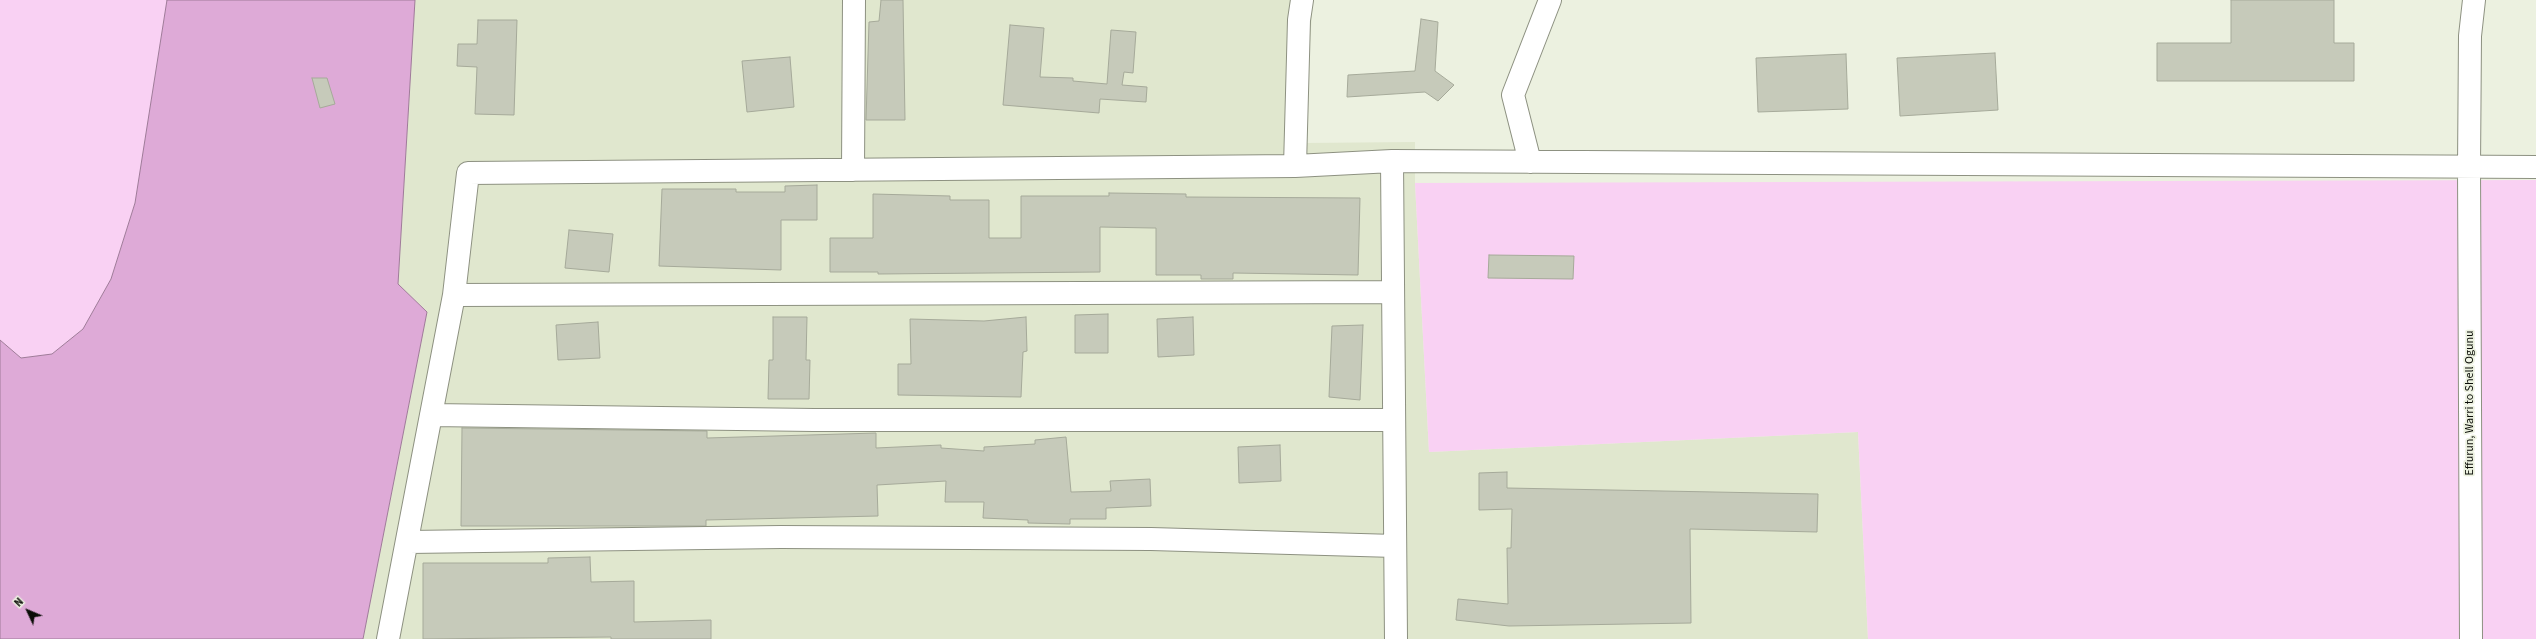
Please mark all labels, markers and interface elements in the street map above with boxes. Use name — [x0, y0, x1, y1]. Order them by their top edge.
street label: Effurun, Warri to Shell Ogunu — [2463, 330, 2477, 476]
north arrow — [8, 591, 48, 631]
text: N — [11, 594, 27, 610]

